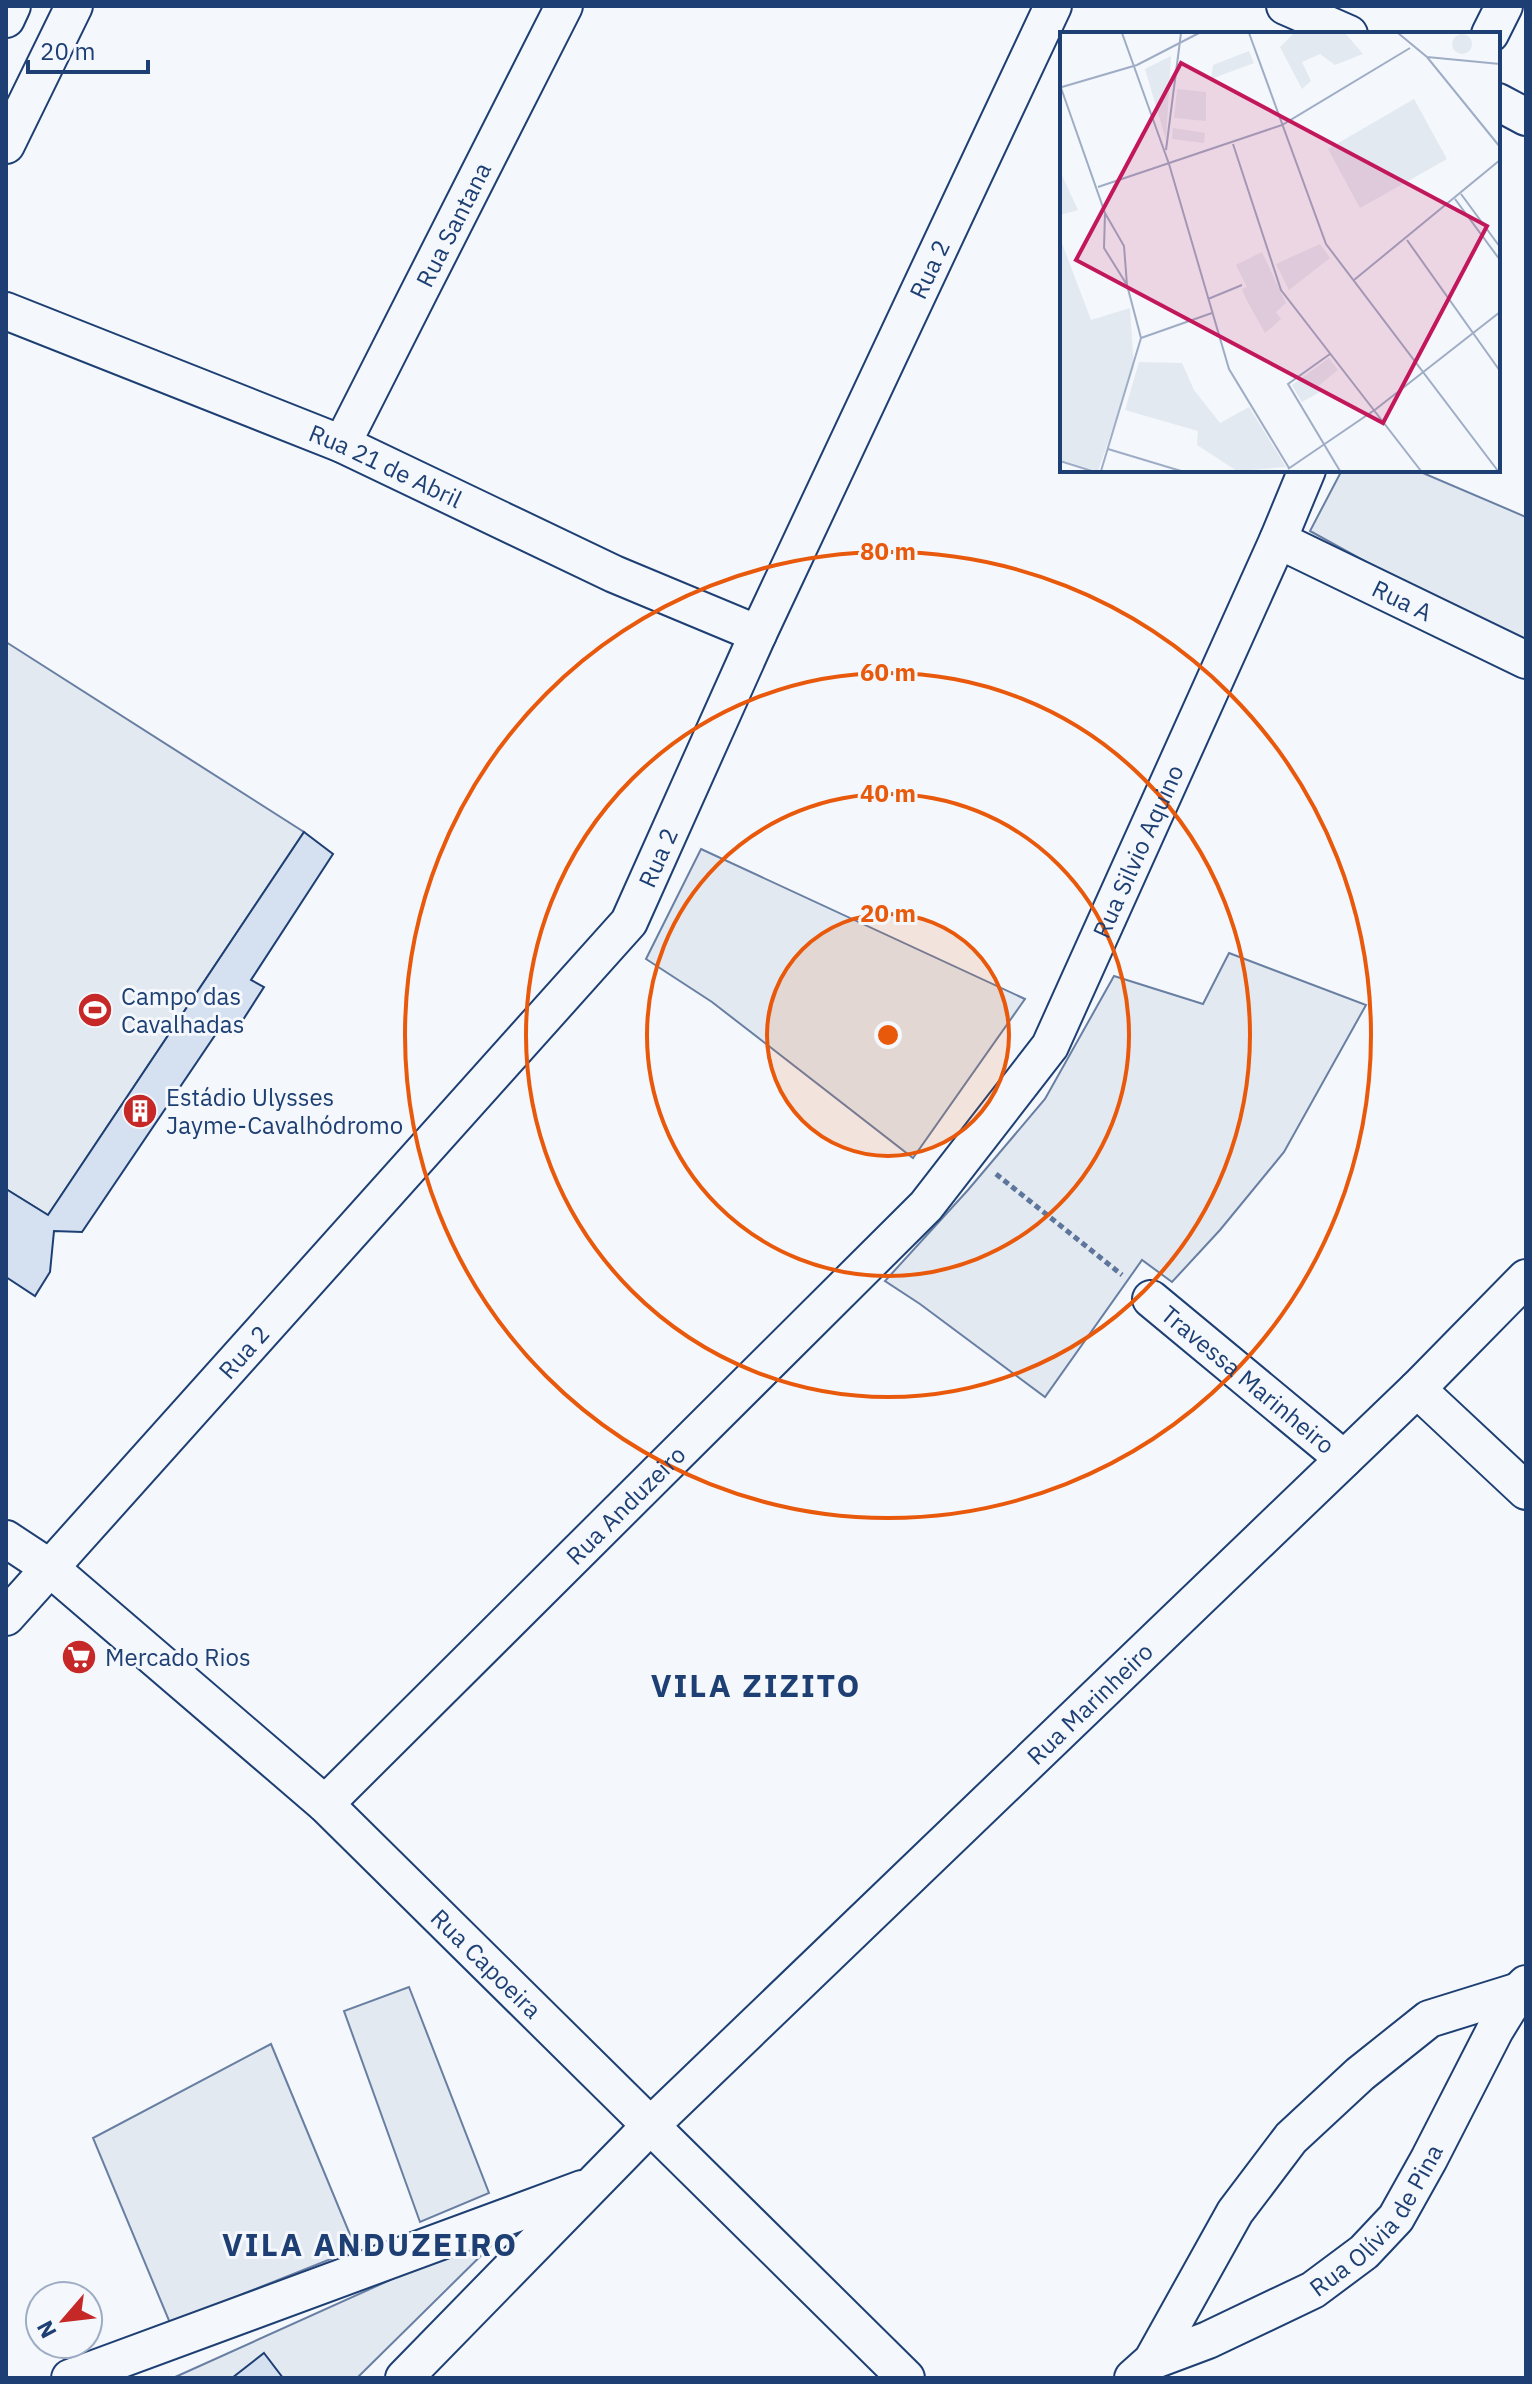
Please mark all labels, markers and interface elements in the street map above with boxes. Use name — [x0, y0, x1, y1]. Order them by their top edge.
scale bar — [28, 24, 148, 74]
inset map — [1060, 32, 1500, 472]
text: 20 m — [40, 35, 95, 67]
street label: Rua Santana — [408, 157, 498, 292]
street label: Rua 2 — [902, 234, 957, 304]
street label: Rua 21 de Abril — [304, 417, 467, 515]
text: 80 m — [860, 535, 916, 567]
street label: Rua A — [1367, 572, 1438, 628]
text: 60 m — [860, 656, 916, 688]
street label: Rua Silvio Aquino — [1085, 759, 1191, 943]
text: 40 m — [860, 777, 916, 809]
street label: Rua 2 — [631, 823, 685, 892]
text: 20 m — [860, 897, 916, 929]
place label: Campo das Cavalhadas — [121, 980, 244, 1040]
sports icon: Campo das Cavalhadas — [76, 991, 114, 1029]
centre of rings — [874, 1021, 902, 1049]
place label: Estádio Ulysses Jayme-Cavalhódromo — [166, 1081, 403, 1141]
building icon: Estádio Ulysses Jayme-Cavalhódromo — [121, 1092, 159, 1130]
street label: Travessa Marinheiro — [1155, 1298, 1341, 1461]
street label: Rua 2 — [211, 1318, 276, 1386]
street label: Rua Anduzeiro — [559, 1438, 692, 1571]
street label: Rua Marinheiro — [1020, 1635, 1160, 1772]
supermarket icon: Mercado Rios — [60, 1638, 98, 1676]
place label: Mercado Rios — [105, 1641, 251, 1673]
district label: VILA ZIZITO — [651, 1664, 861, 1706]
street label: Rua Capoeira — [424, 1902, 549, 2025]
street label: Rua Olívia de Pina — [1303, 2139, 1450, 2303]
district label: VILA ANDUZEIRO — [222, 2223, 518, 2265]
north arrow — [24, 2280, 104, 2360]
text: N — [29, 2316, 62, 2343]

